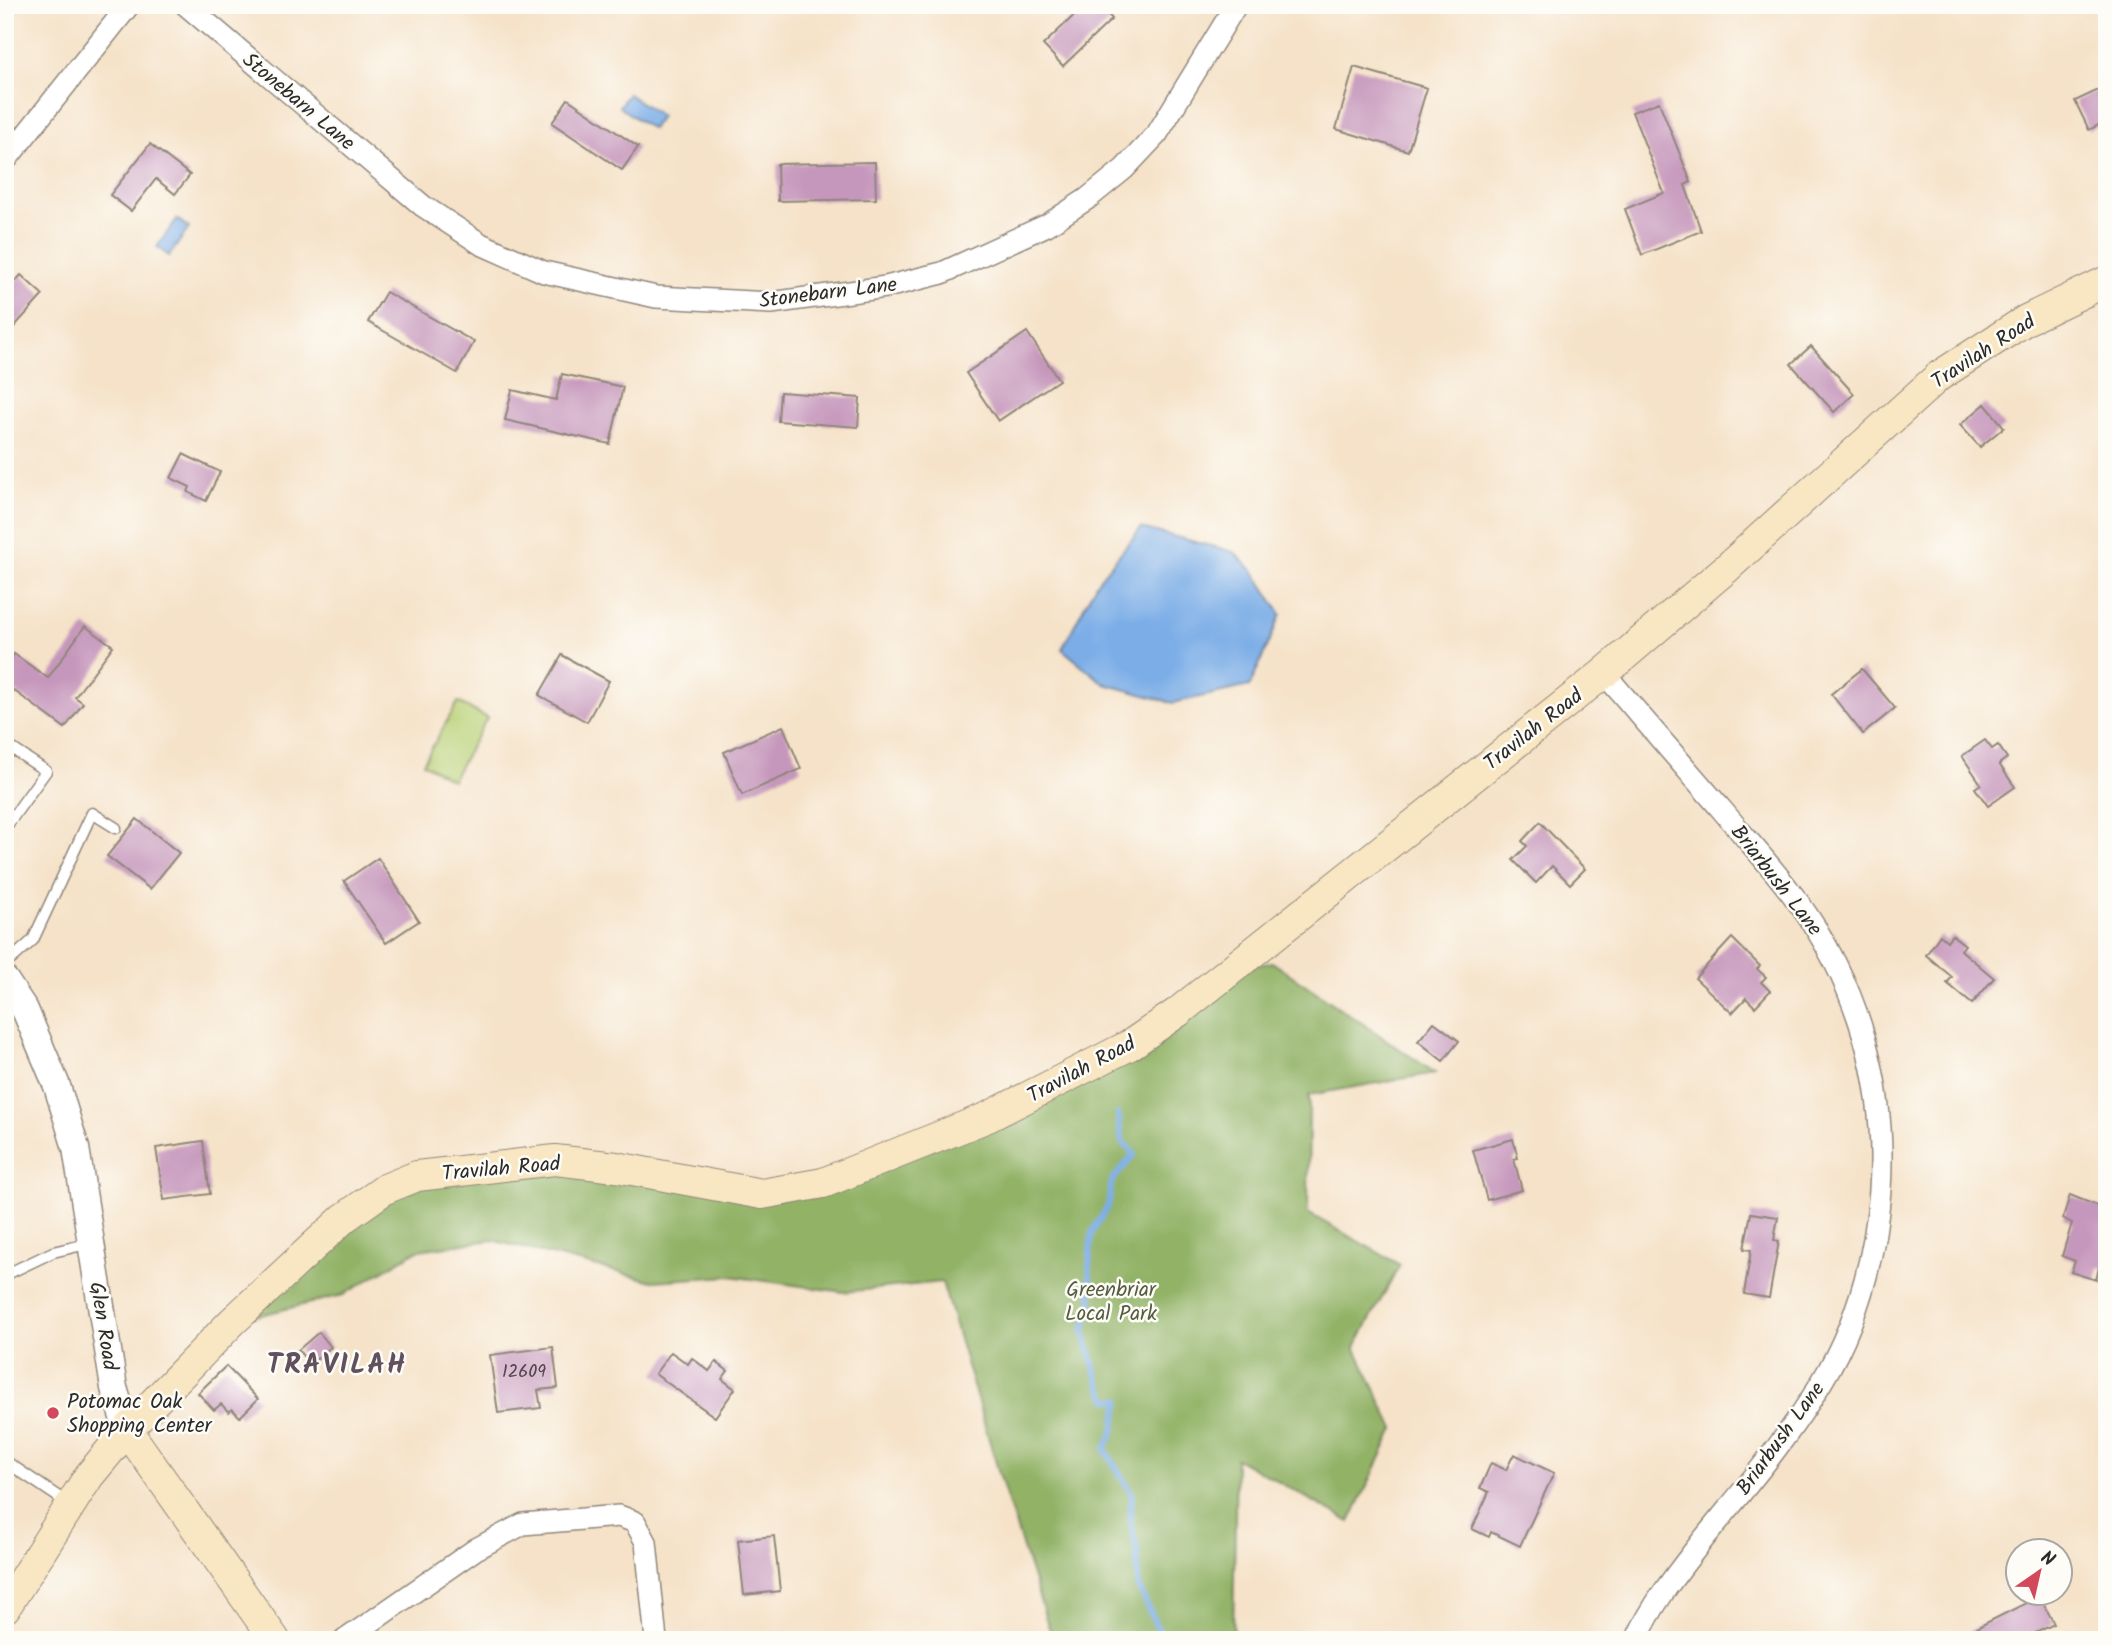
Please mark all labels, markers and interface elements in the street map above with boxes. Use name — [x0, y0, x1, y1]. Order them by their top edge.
street label: Stonebarn Lane — [234, 45, 362, 160]
street label: Stonebarn Lane — [757, 269, 900, 318]
street label: Travilah Road — [1925, 306, 2043, 398]
street label: Travilah Road — [1477, 680, 1591, 780]
street label: Briarbush Lane — [1722, 818, 1830, 944]
street label: Travilah Road — [1022, 1028, 1142, 1113]
street label: Travilah Road — [441, 1148, 562, 1191]
park label: Greenbriar Local Park — [1065, 1274, 1157, 1331]
street label: Glen Road — [79, 1280, 126, 1373]
district label: TRAVILAH — [267, 1343, 407, 1388]
house number: 12609 — [502, 1358, 546, 1387]
street label: Briarbush Lane — [1729, 1375, 1834, 1503]
place label: Potomac Oak Shopping Center — [67, 1386, 212, 1443]
marker: Potomac Oak Shopping Center — [45, 1405, 61, 1421]
north arrow — [2004, 1536, 2074, 1606]
text: N — [2034, 1544, 2061, 1575]

